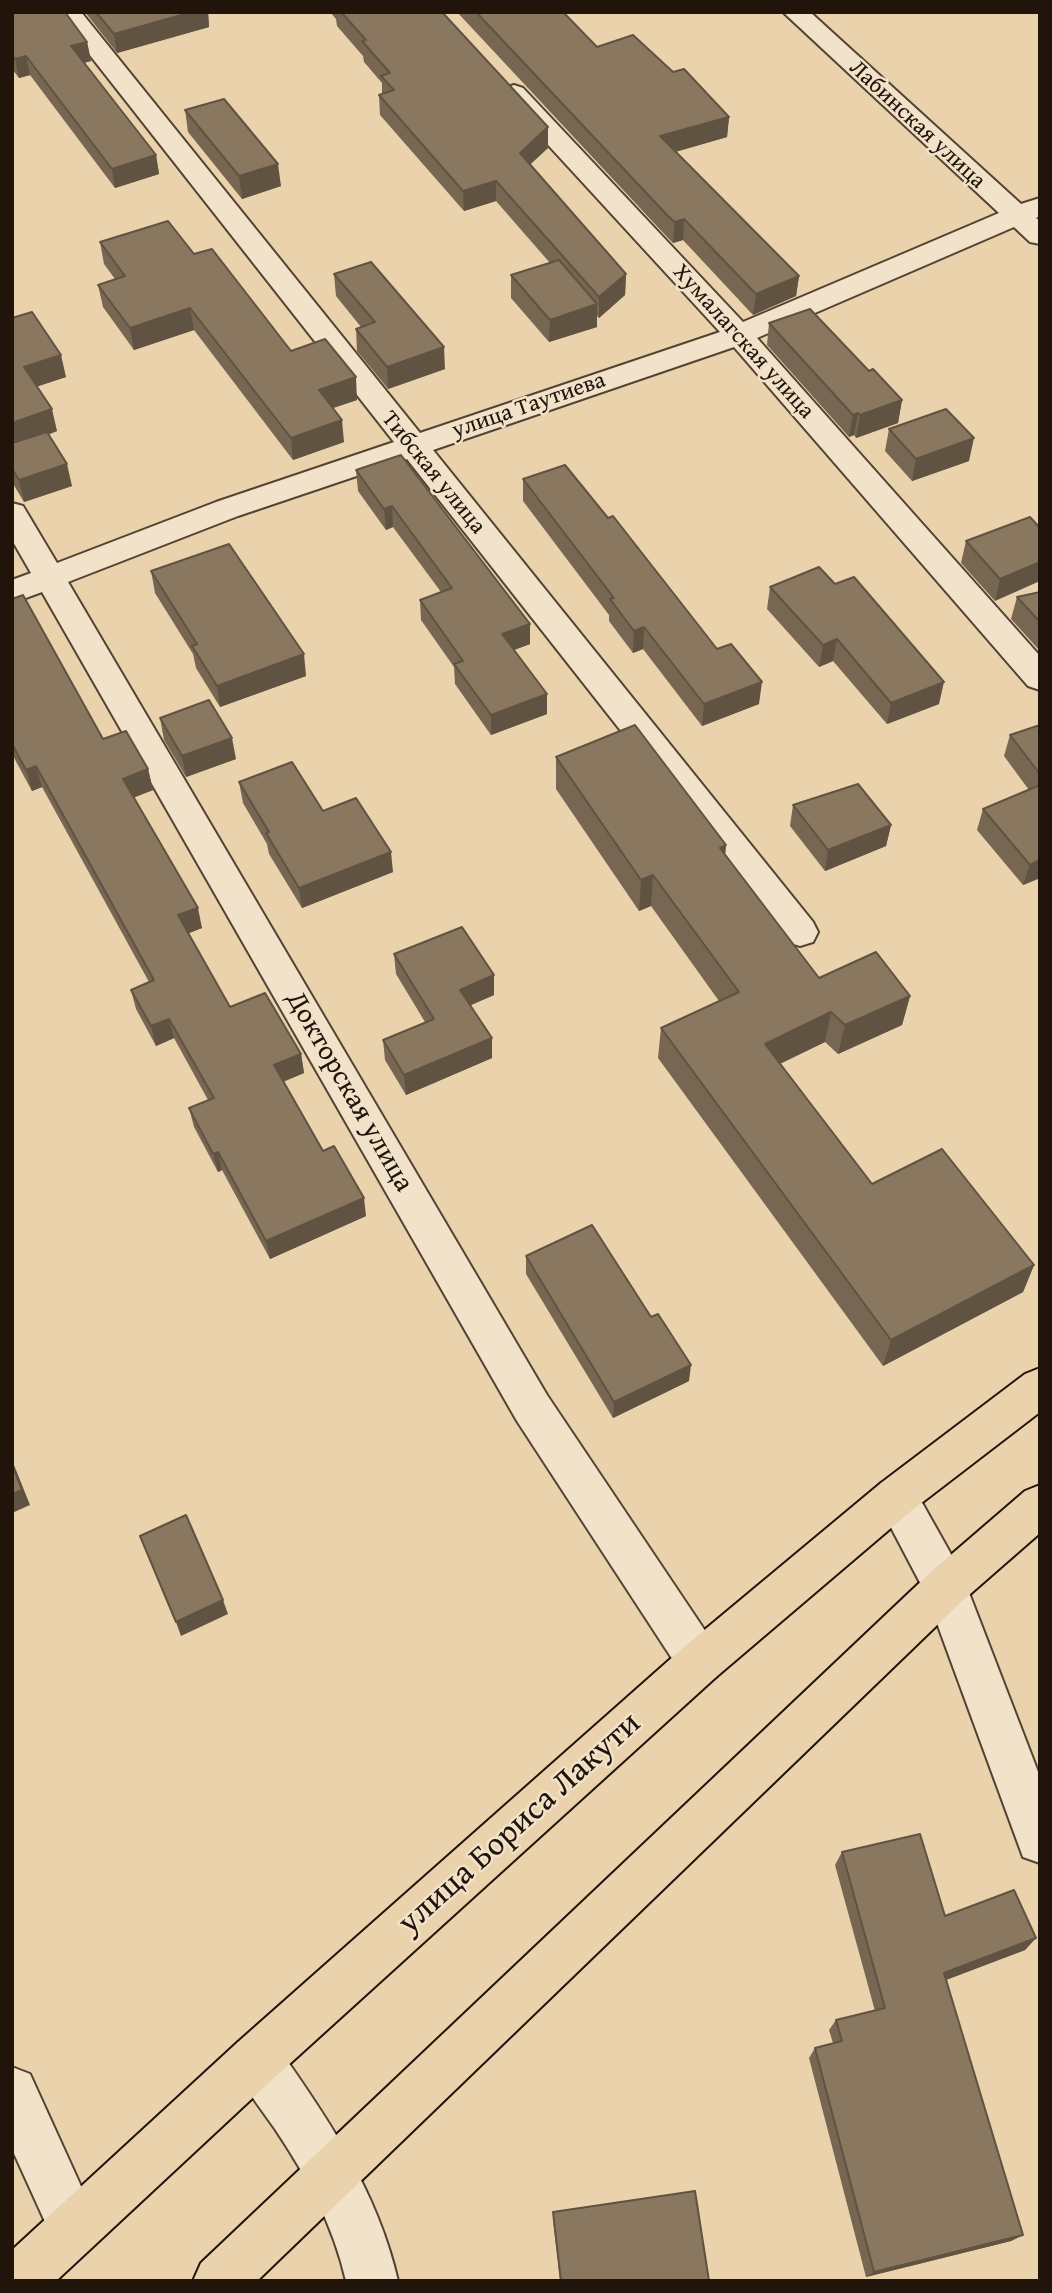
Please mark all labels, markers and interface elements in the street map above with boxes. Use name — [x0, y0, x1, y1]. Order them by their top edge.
street label: Лабинская улица — [843, 55, 991, 195]
street label: Хумалагская улица — [666, 259, 820, 425]
street label: улица Таутиева — [449, 367, 609, 445]
street label: Тибская улица — [375, 406, 491, 540]
street label: Докторская улица — [278, 986, 420, 1198]
street label: улица Бориса Лакути — [390, 1704, 650, 1944]

